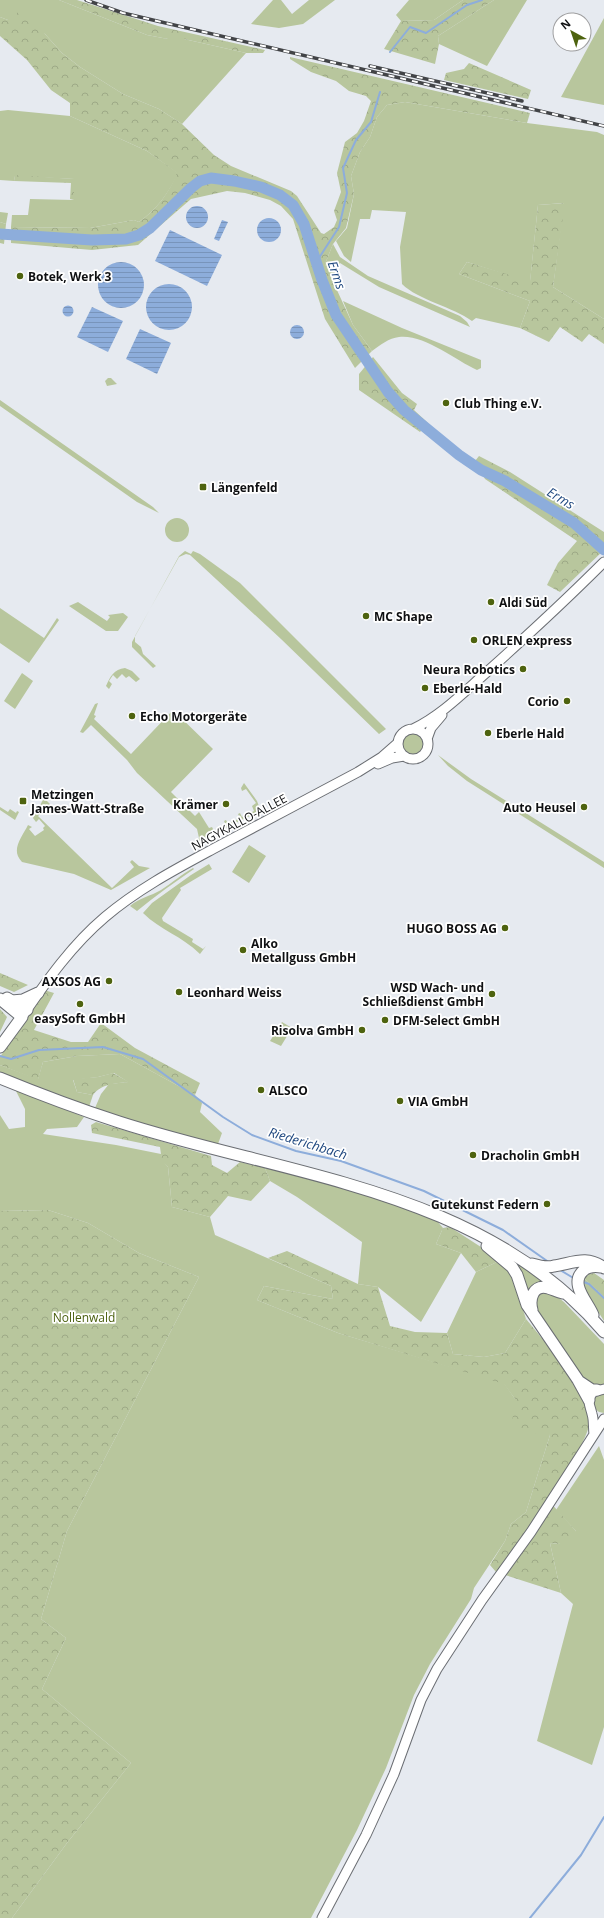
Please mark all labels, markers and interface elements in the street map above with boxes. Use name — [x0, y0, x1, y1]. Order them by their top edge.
north arrow — [552, 12, 592, 52]
text: N — [557, 15, 574, 33]
water label: Erms — [324, 258, 350, 292]
place label: Botek, Werk 3 — [28, 268, 111, 285]
marker: Botek, Werk 3 — [15, 271, 25, 281]
place label: Club Thing e.V. — [454, 395, 542, 412]
marker: Club Thing e.V. — [441, 398, 451, 408]
place label: Längenfeld — [211, 479, 278, 496]
marker: Längenfeld — [198, 482, 208, 492]
water label: Erms — [544, 483, 578, 513]
place label: Aldi Süd — [499, 594, 547, 611]
marker: Aldi Süd — [486, 597, 496, 607]
place label: MC Shape — [374, 608, 433, 625]
marker: MC Shape — [361, 611, 371, 621]
place label: ORLEN express — [482, 632, 572, 649]
marker: ORLEN express — [469, 635, 479, 645]
place label: Neura Robotics — [423, 661, 515, 678]
marker: Neura Robotics — [518, 664, 528, 674]
place label: Eberle-Hald — [433, 680, 502, 697]
marker: Eberle-Hald — [420, 683, 430, 693]
place label: Corio — [527, 693, 559, 710]
marker: Corio — [562, 696, 572, 706]
place label: Echo Motorgeräte — [140, 708, 247, 725]
marker: Echo Motorgeräte — [127, 711, 137, 721]
place label: Eberle Hald — [496, 725, 564, 742]
marker: Eberle Hald — [483, 728, 493, 738]
place label: Metzingen James-Watt-Straße — [30, 786, 144, 817]
street label: NAGYKALLO-ALLEE — [188, 790, 290, 854]
marker: Metzingen James-Watt-Straße — [18, 796, 28, 806]
place label: Krämer — [173, 796, 219, 813]
marker: Krämer — [221, 799, 231, 809]
place label: Auto Heusel — [503, 799, 576, 816]
marker: Auto Heusel — [579, 802, 589, 812]
place label: HUGO BOSS AG — [406, 920, 497, 937]
marker: HUGO BOSS AG — [500, 923, 510, 933]
place label: Alko Metallguss GmbH — [251, 935, 356, 966]
marker: Alko Metallguss GmbH — [238, 945, 248, 955]
place label: AXSOS AG — [42, 973, 101, 990]
marker: AXSOS AG — [104, 976, 114, 986]
place label: WSD Wach- und Schließdienst GmbH — [363, 979, 484, 1010]
place label: Leonhard Weiss — [187, 984, 282, 1001]
marker: Leonhard Weiss — [174, 987, 184, 997]
marker: WSD Wach- und Schließdienst GmbH — [487, 989, 497, 999]
marker: easySoft GmbH — [75, 999, 85, 1009]
place label: easySoft GmbH — [34, 1010, 126, 1027]
place label: DFM-Select GmbH — [393, 1012, 500, 1029]
marker: DFM-Select GmbH — [380, 1015, 390, 1025]
place label: Risolva GmbH — [271, 1022, 354, 1039]
marker: Risolva GmbH — [357, 1025, 367, 1035]
place label: ALSCO — [269, 1082, 308, 1099]
marker: ALSCO — [256, 1085, 266, 1095]
place label: VIA GmbH — [408, 1093, 468, 1110]
marker: VIA GmbH — [395, 1096, 405, 1106]
water label: Riederichbach — [267, 1123, 349, 1163]
place label: Dracholin GmbH — [481, 1147, 580, 1164]
marker: Dracholin GmbH — [468, 1150, 478, 1160]
place label: Gutekunst Federn — [431, 1196, 539, 1213]
marker: Gutekunst Federn — [542, 1199, 552, 1209]
park label: Nollenwald — [53, 1309, 115, 1326]

